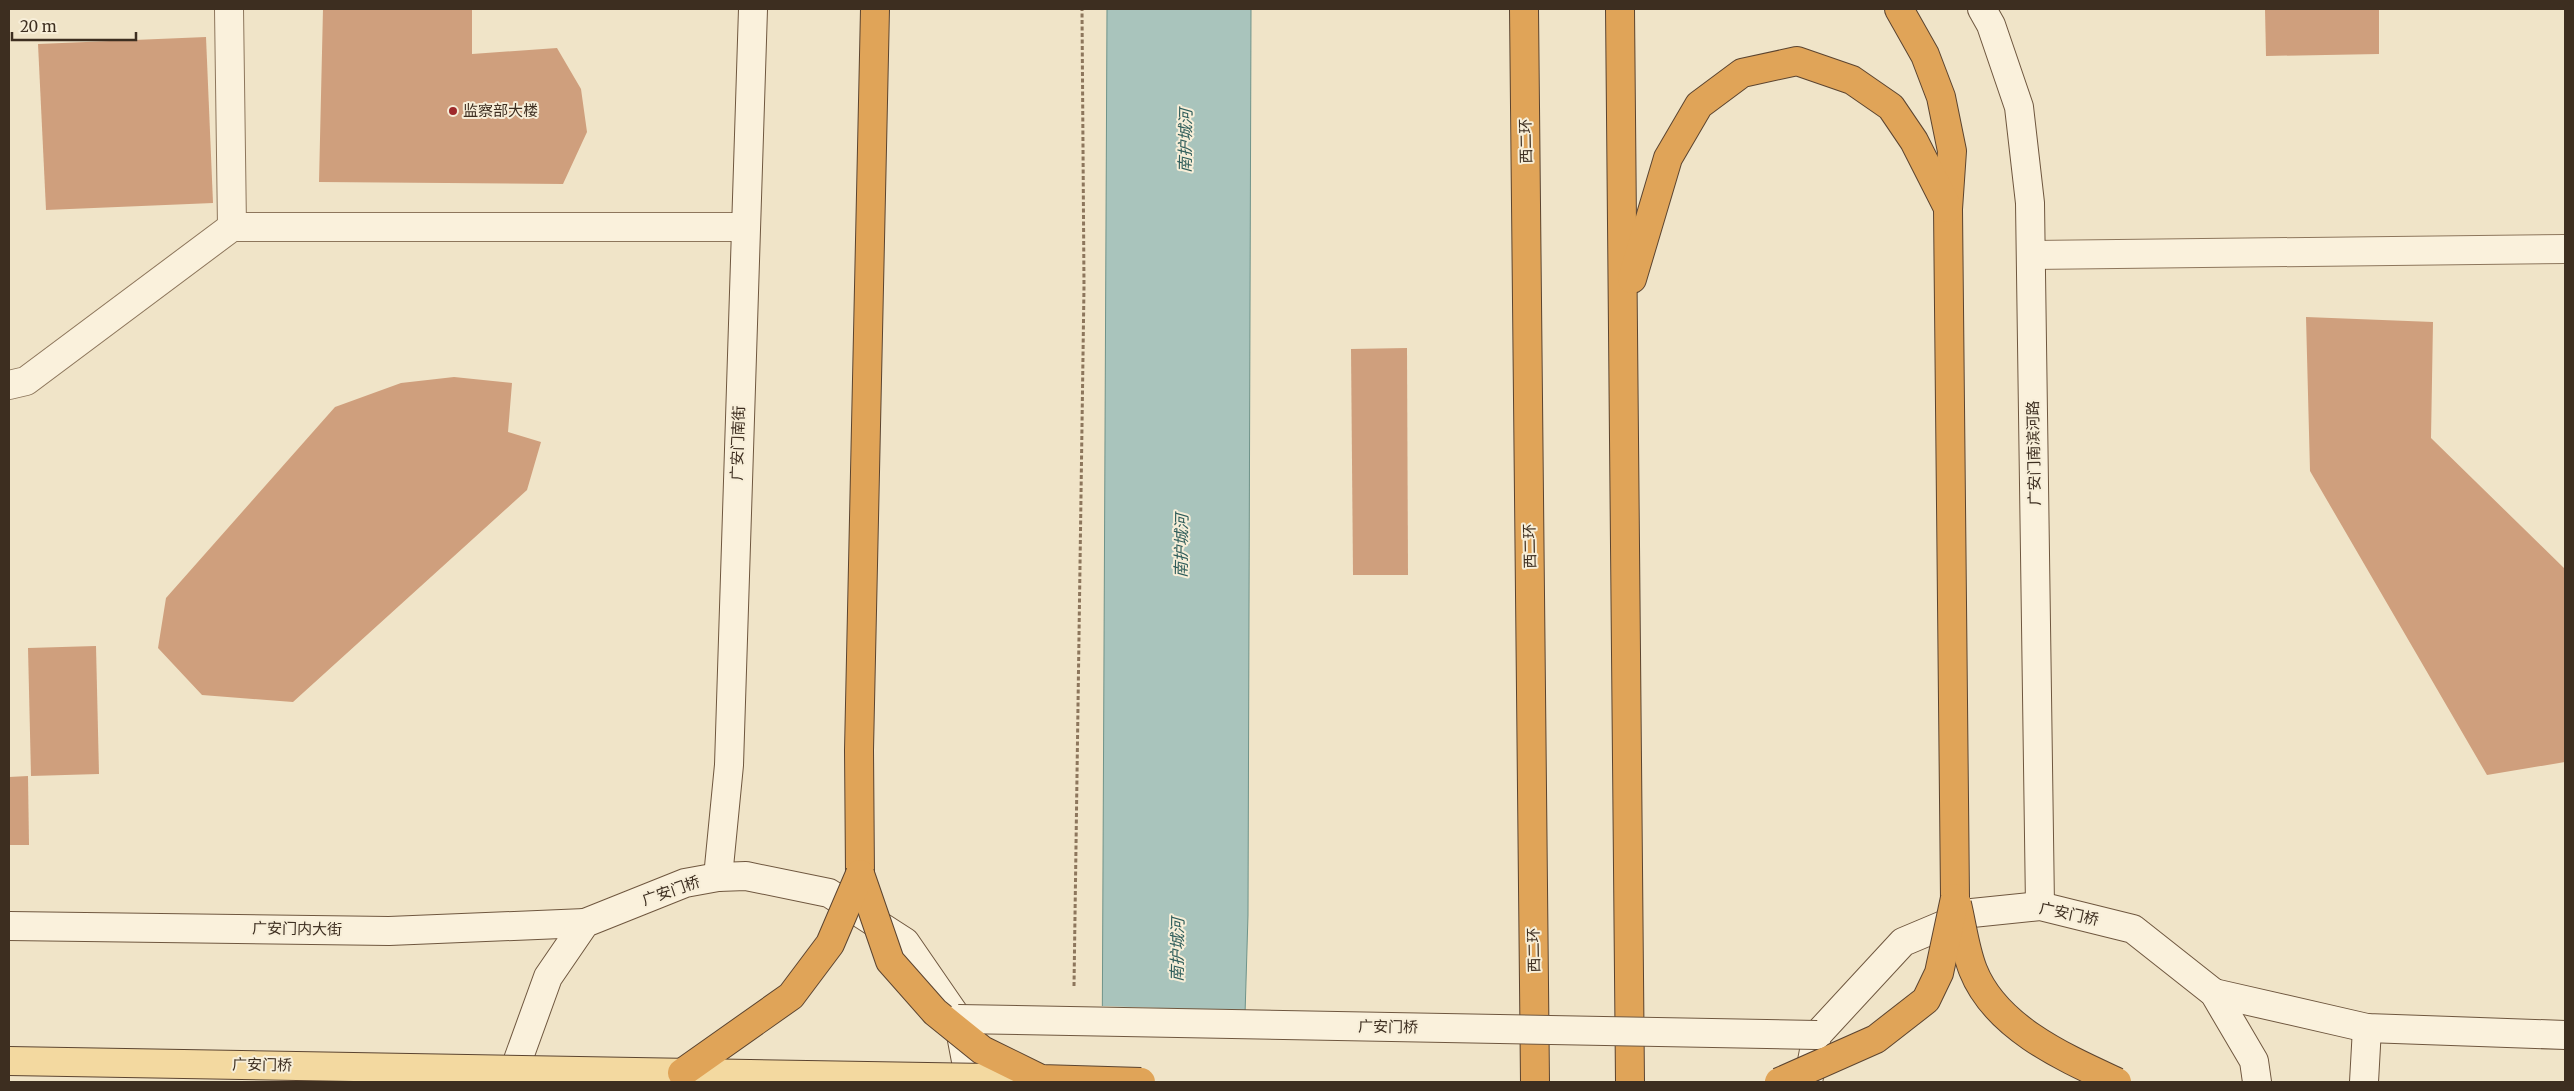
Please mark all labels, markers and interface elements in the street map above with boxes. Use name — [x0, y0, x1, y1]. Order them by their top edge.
scale bar — [12, 10, 136, 42]
text: 20 m — [20, 17, 57, 36]
place label: 监察部大楼 — [463, 101, 538, 120]
marker: 监察部大楼 — [447, 105, 459, 117]
water label: 南护城河 — [1174, 106, 1196, 173]
street label: 西二环 — [1516, 118, 1535, 164]
street label: 广安门南滨河路 — [2023, 400, 2044, 506]
street label: 广安门南街 — [727, 405, 748, 481]
water label: 南护城河 — [1170, 511, 1192, 578]
street label: 西二环 — [1520, 523, 1539, 569]
street label: 广安门桥 — [639, 872, 702, 909]
street label: 广安门桥 — [2038, 898, 2100, 929]
water label: 南护城河 — [1166, 915, 1188, 982]
street label: 广安门内大街 — [252, 918, 342, 939]
street label: 西二环 — [1524, 927, 1543, 973]
street label: 广安门桥 — [1358, 1016, 1418, 1037]
street label: 广安门桥 — [232, 1054, 292, 1075]

